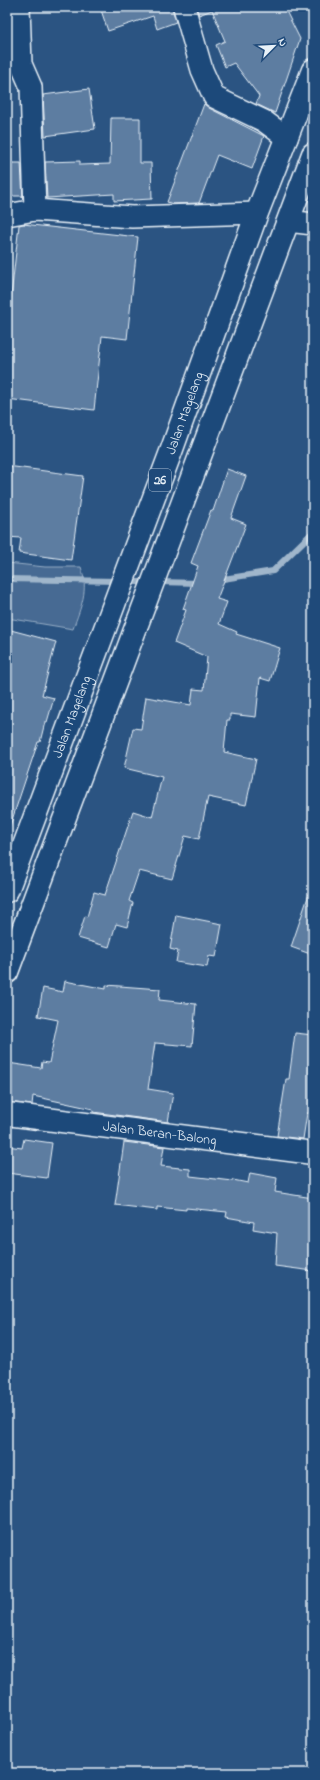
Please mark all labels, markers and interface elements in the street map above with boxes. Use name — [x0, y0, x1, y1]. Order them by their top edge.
north arrow — [254, 26, 294, 66]
text: N — [273, 36, 291, 49]
street label: Jalan Magelang — [160, 369, 210, 457]
road number: 26 — [149, 469, 171, 491]
street label: Jalan Magelang — [47, 673, 98, 761]
street label: Jalan Beran-Balong — [102, 1116, 218, 1152]

